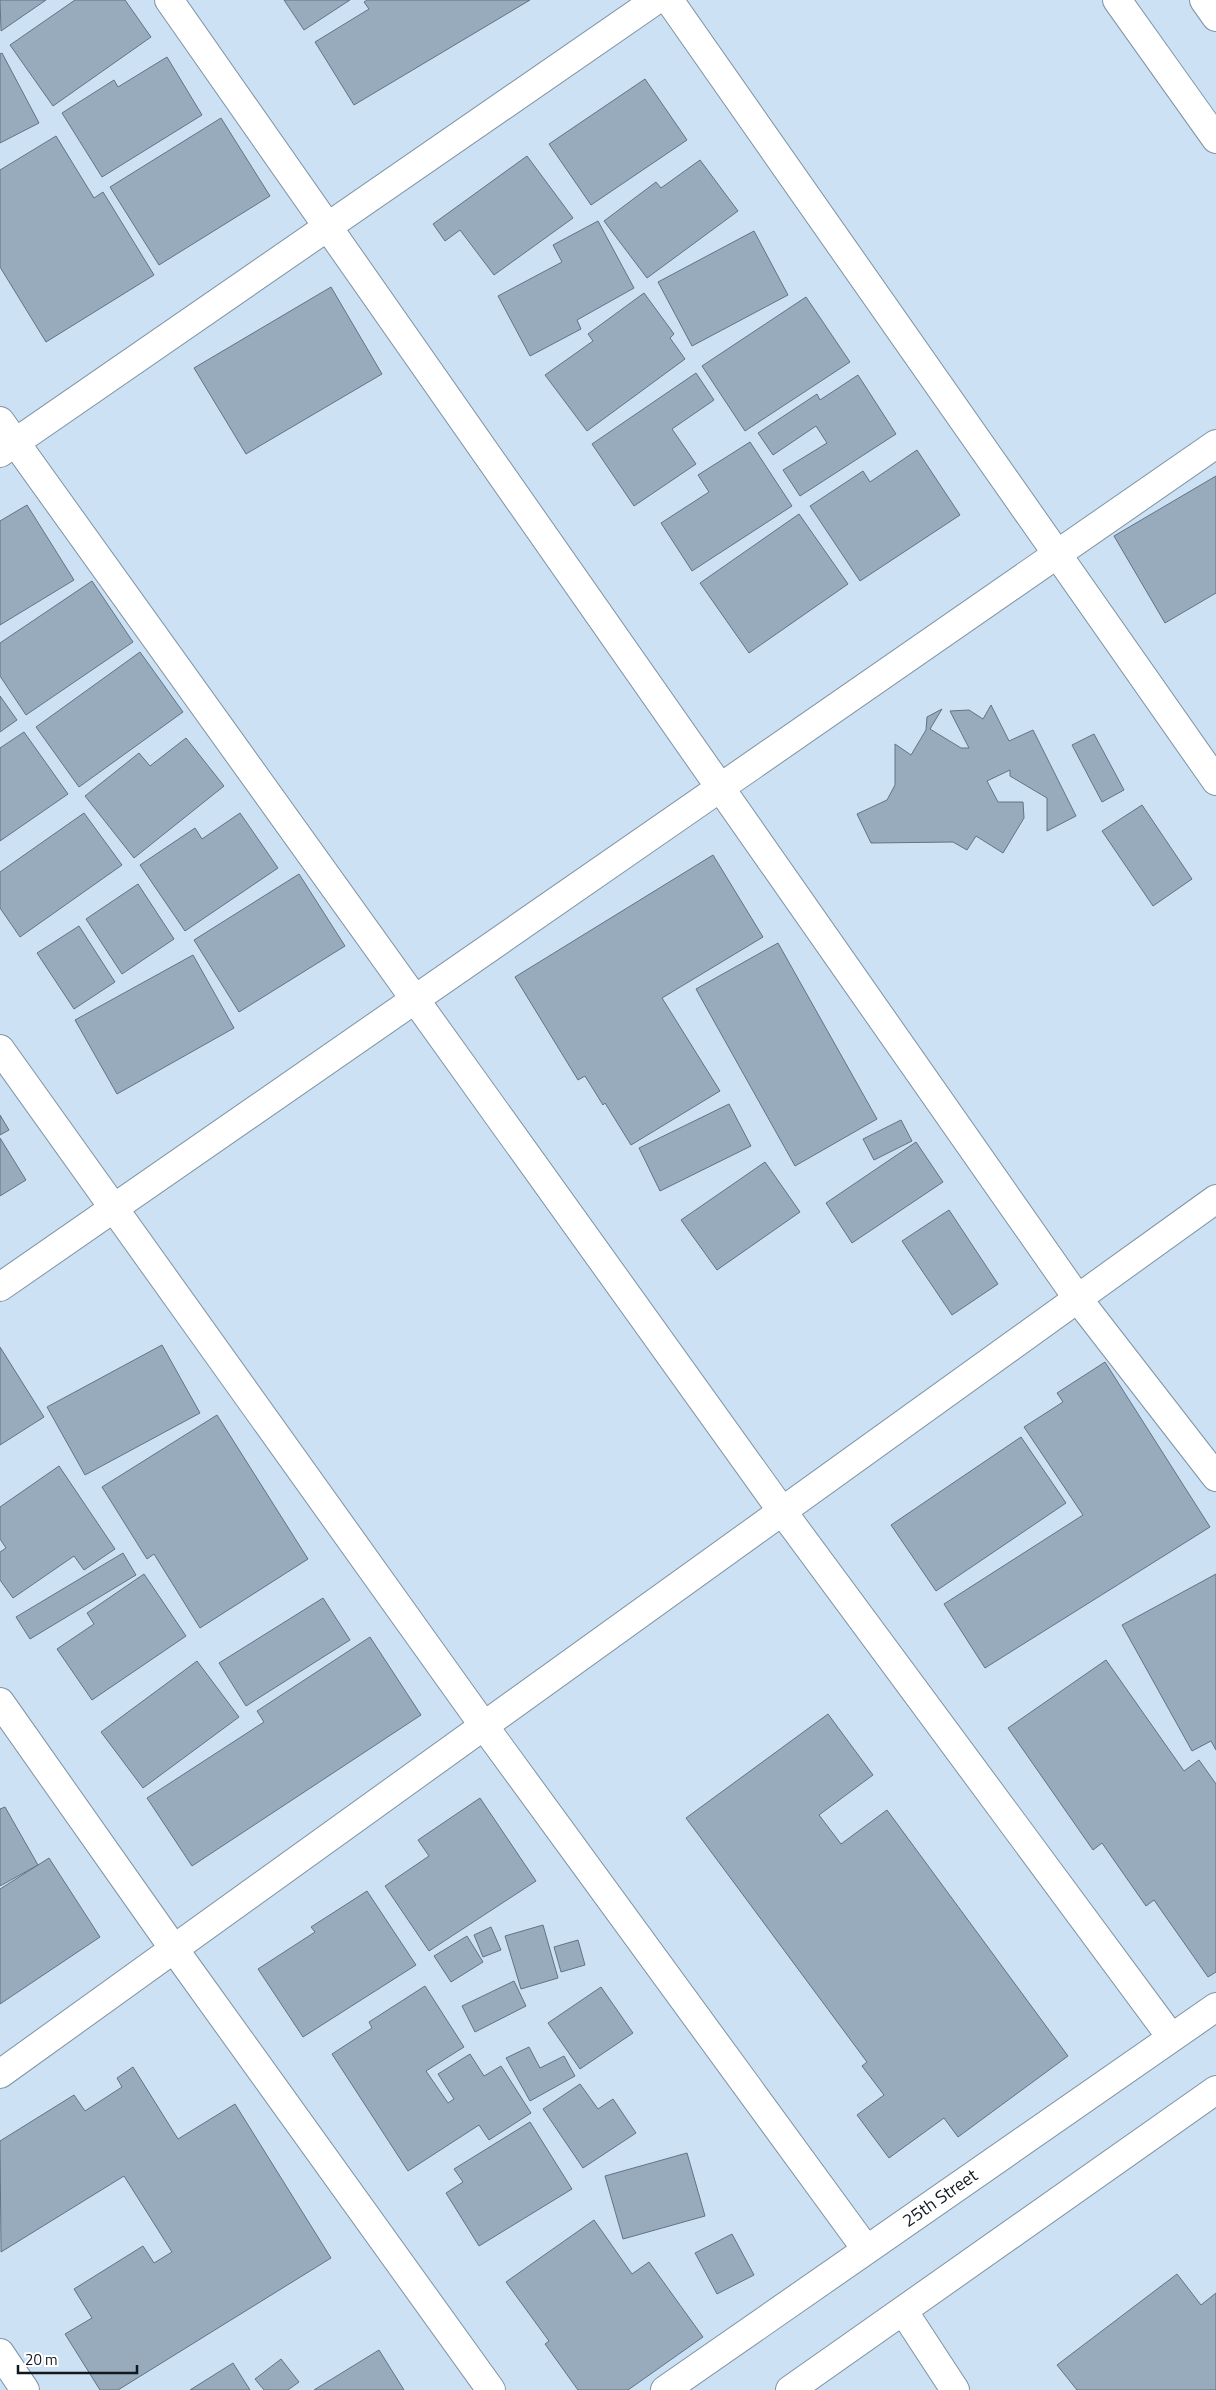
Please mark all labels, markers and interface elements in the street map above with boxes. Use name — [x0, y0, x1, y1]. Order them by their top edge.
street label: 25th Street — [897, 2161, 983, 2233]
scale bar — [18, 2342, 136, 2374]
text: 20 m — [25, 2348, 58, 2371]

